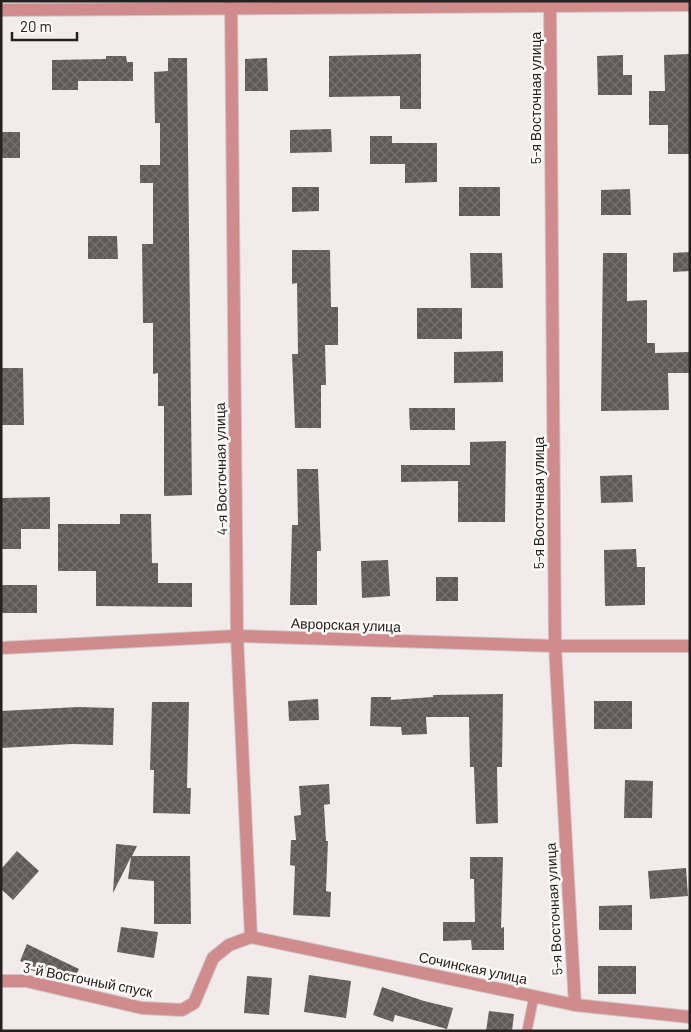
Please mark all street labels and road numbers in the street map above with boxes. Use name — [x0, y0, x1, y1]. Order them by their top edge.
street label: 5-я Восточная улица — [527, 31, 544, 164]
street label: 4-я Восточная улица — [211, 402, 230, 536]
street label: 5-я Восточная улица — [530, 436, 547, 569]
street label: Аврорская улица — [291, 614, 402, 635]
street label: 5-я Восточная улица — [542, 842, 565, 976]
street label: Сочинская улица — [417, 948, 529, 987]
street label: 3-й Восточный спуск — [22, 959, 155, 1001]

